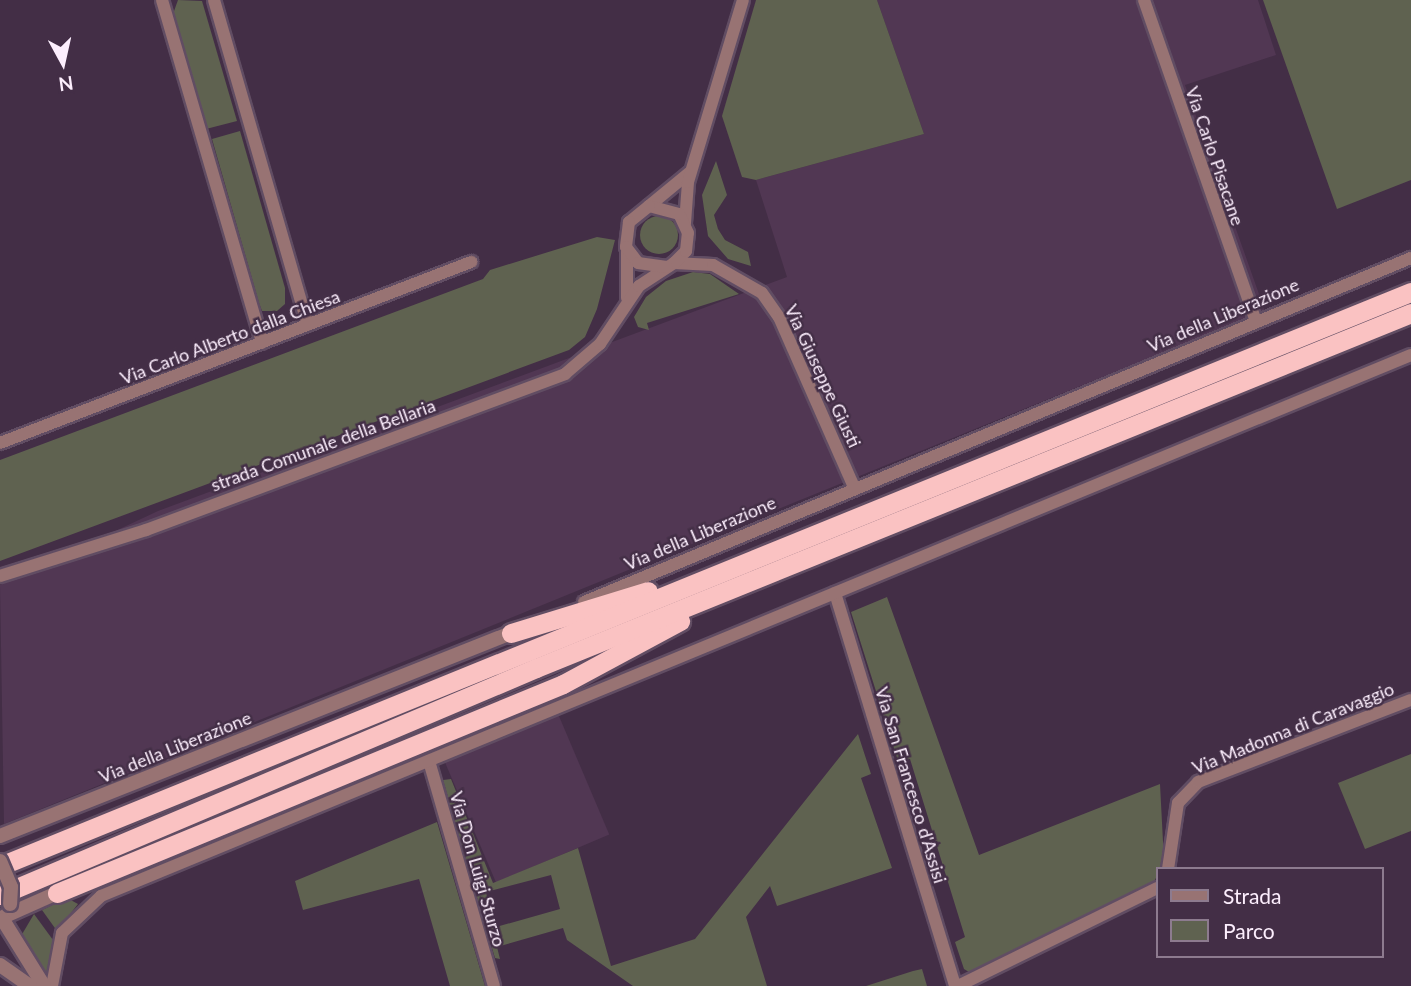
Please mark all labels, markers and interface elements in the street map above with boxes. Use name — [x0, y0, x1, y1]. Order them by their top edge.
north arrow — [28, 28, 98, 98]
text: N — [57, 72, 75, 97]
street label: Via Carlo Pisacane — [1181, 84, 1249, 228]
street label: Via della Liberazione — [1144, 273, 1302, 357]
street label: Via Carlo Alberto dalla Chiesa — [117, 285, 343, 389]
street label: Via Giuseppe Giusti — [780, 301, 866, 451]
street label: strada Comunale della Bellaria — [208, 394, 438, 496]
street label: Via della Liberazione — [621, 491, 779, 575]
street label: Via Madonna di Caravaggio — [1189, 678, 1397, 778]
street label: Via San Francesco d'Assisi — [871, 684, 951, 886]
street label: Via della Liberazione — [96, 707, 254, 787]
street label: Via Don Luigi Sturzo — [446, 789, 510, 949]
legend — [1156, 867, 1383, 958]
text: Strada — [1223, 883, 1282, 908]
text: Parco — [1223, 918, 1275, 943]

